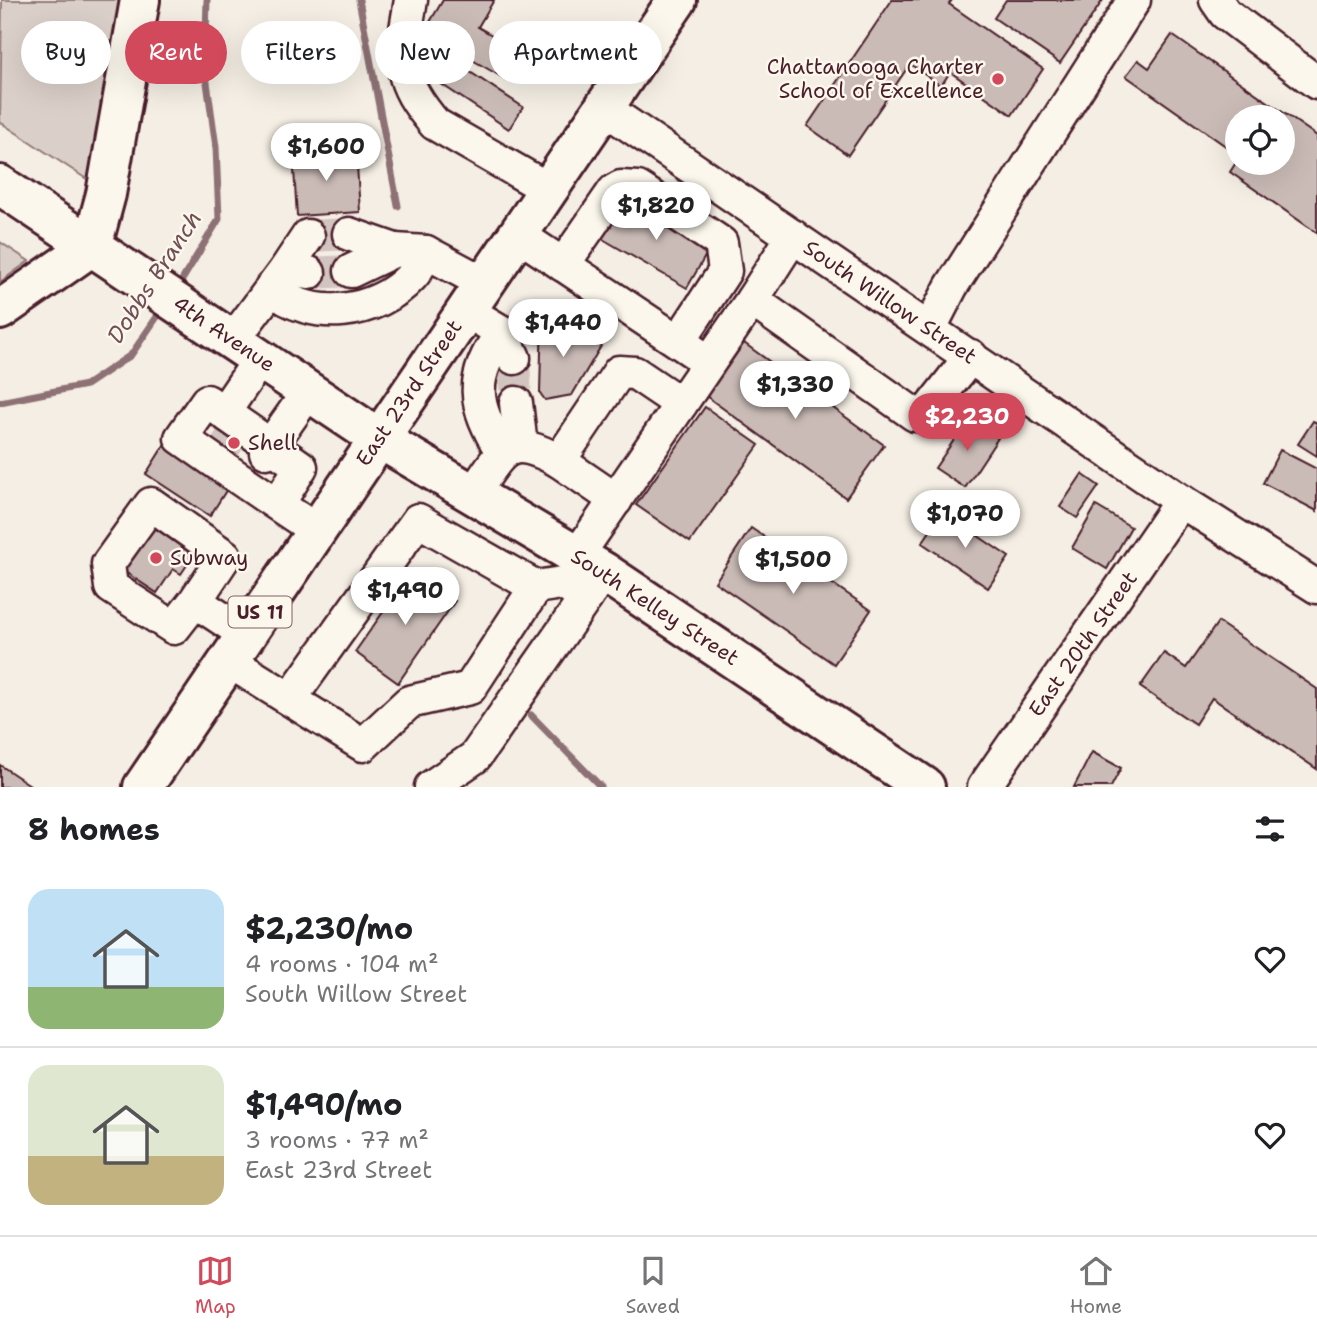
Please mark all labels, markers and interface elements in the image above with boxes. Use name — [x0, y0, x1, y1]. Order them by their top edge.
chip: Buy — [21, 21, 111, 84]
chip: Rent — [125, 21, 227, 84]
chip: Filters — [241, 21, 361, 84]
chip: New — [375, 21, 475, 84]
chip: Apartment — [489, 21, 662, 84]
place label: Chattanooga Charter School of Excellence — [767, 53, 984, 105]
marker: Chattanooga Charter School of Excellence — [990, 71, 1006, 87]
map controls — [1225, 105, 1295, 175]
button: locate — [1225, 105, 1295, 175]
pin: $1,600 — [269, 124, 383, 183]
text: $1,600 — [287, 131, 365, 161]
pin: $1,820 — [599, 182, 713, 242]
text: $1,820 — [617, 190, 695, 220]
water label: Dobbs Branch — [100, 205, 208, 349]
street label: South Willow Street — [798, 234, 982, 370]
street label: 4th Avenue — [167, 289, 281, 379]
pin: $1,440 — [506, 300, 620, 359]
text: $1,440 — [524, 307, 602, 337]
street label: East 23rd Street — [350, 314, 468, 472]
pin: $1,330 — [738, 362, 852, 421]
text: $1,330 — [756, 369, 834, 399]
pin: $2,230 — [910, 393, 1024, 453]
text: $2,230 — [924, 401, 1010, 431]
place label: Shell — [248, 429, 297, 457]
marker: Shell — [226, 435, 242, 451]
pin: $1,070 — [908, 490, 1022, 550]
text: $1,070 — [926, 498, 1004, 528]
pin: $1,500 — [736, 536, 850, 596]
street label: South Kelley Street — [566, 542, 744, 672]
place label: Subway — [170, 544, 248, 572]
text: $1,500 — [754, 544, 832, 574]
marker: Subway — [148, 550, 164, 566]
street label: East 20th Street — [1022, 566, 1144, 722]
pin: $1,490 — [348, 568, 462, 627]
text: $1,490 — [367, 575, 444, 605]
road number: US 11 — [229, 596, 292, 628]
text: 8 homes — [28, 809, 160, 850]
icon: filters — [1251, 810, 1289, 848]
text: $2,230/mo — [245, 908, 413, 949]
icon: home — [84, 917, 168, 1001]
icon: heart — [1251, 940, 1289, 978]
text: 4 rooms · 104 m² — [245, 949, 438, 979]
text: South Willow Street — [245, 979, 467, 1009]
text: $1,490/mo — [245, 1084, 402, 1125]
icon: home — [84, 1093, 168, 1177]
icon: heart — [1251, 1116, 1289, 1154]
text: 3 rooms · 77 m² — [245, 1125, 429, 1155]
text: East 23rd Street — [245, 1155, 432, 1185]
tab: Map — [195, 1252, 236, 1319]
tab: Saved — [626, 1252, 680, 1319]
tab: Home — [1070, 1252, 1122, 1319]

